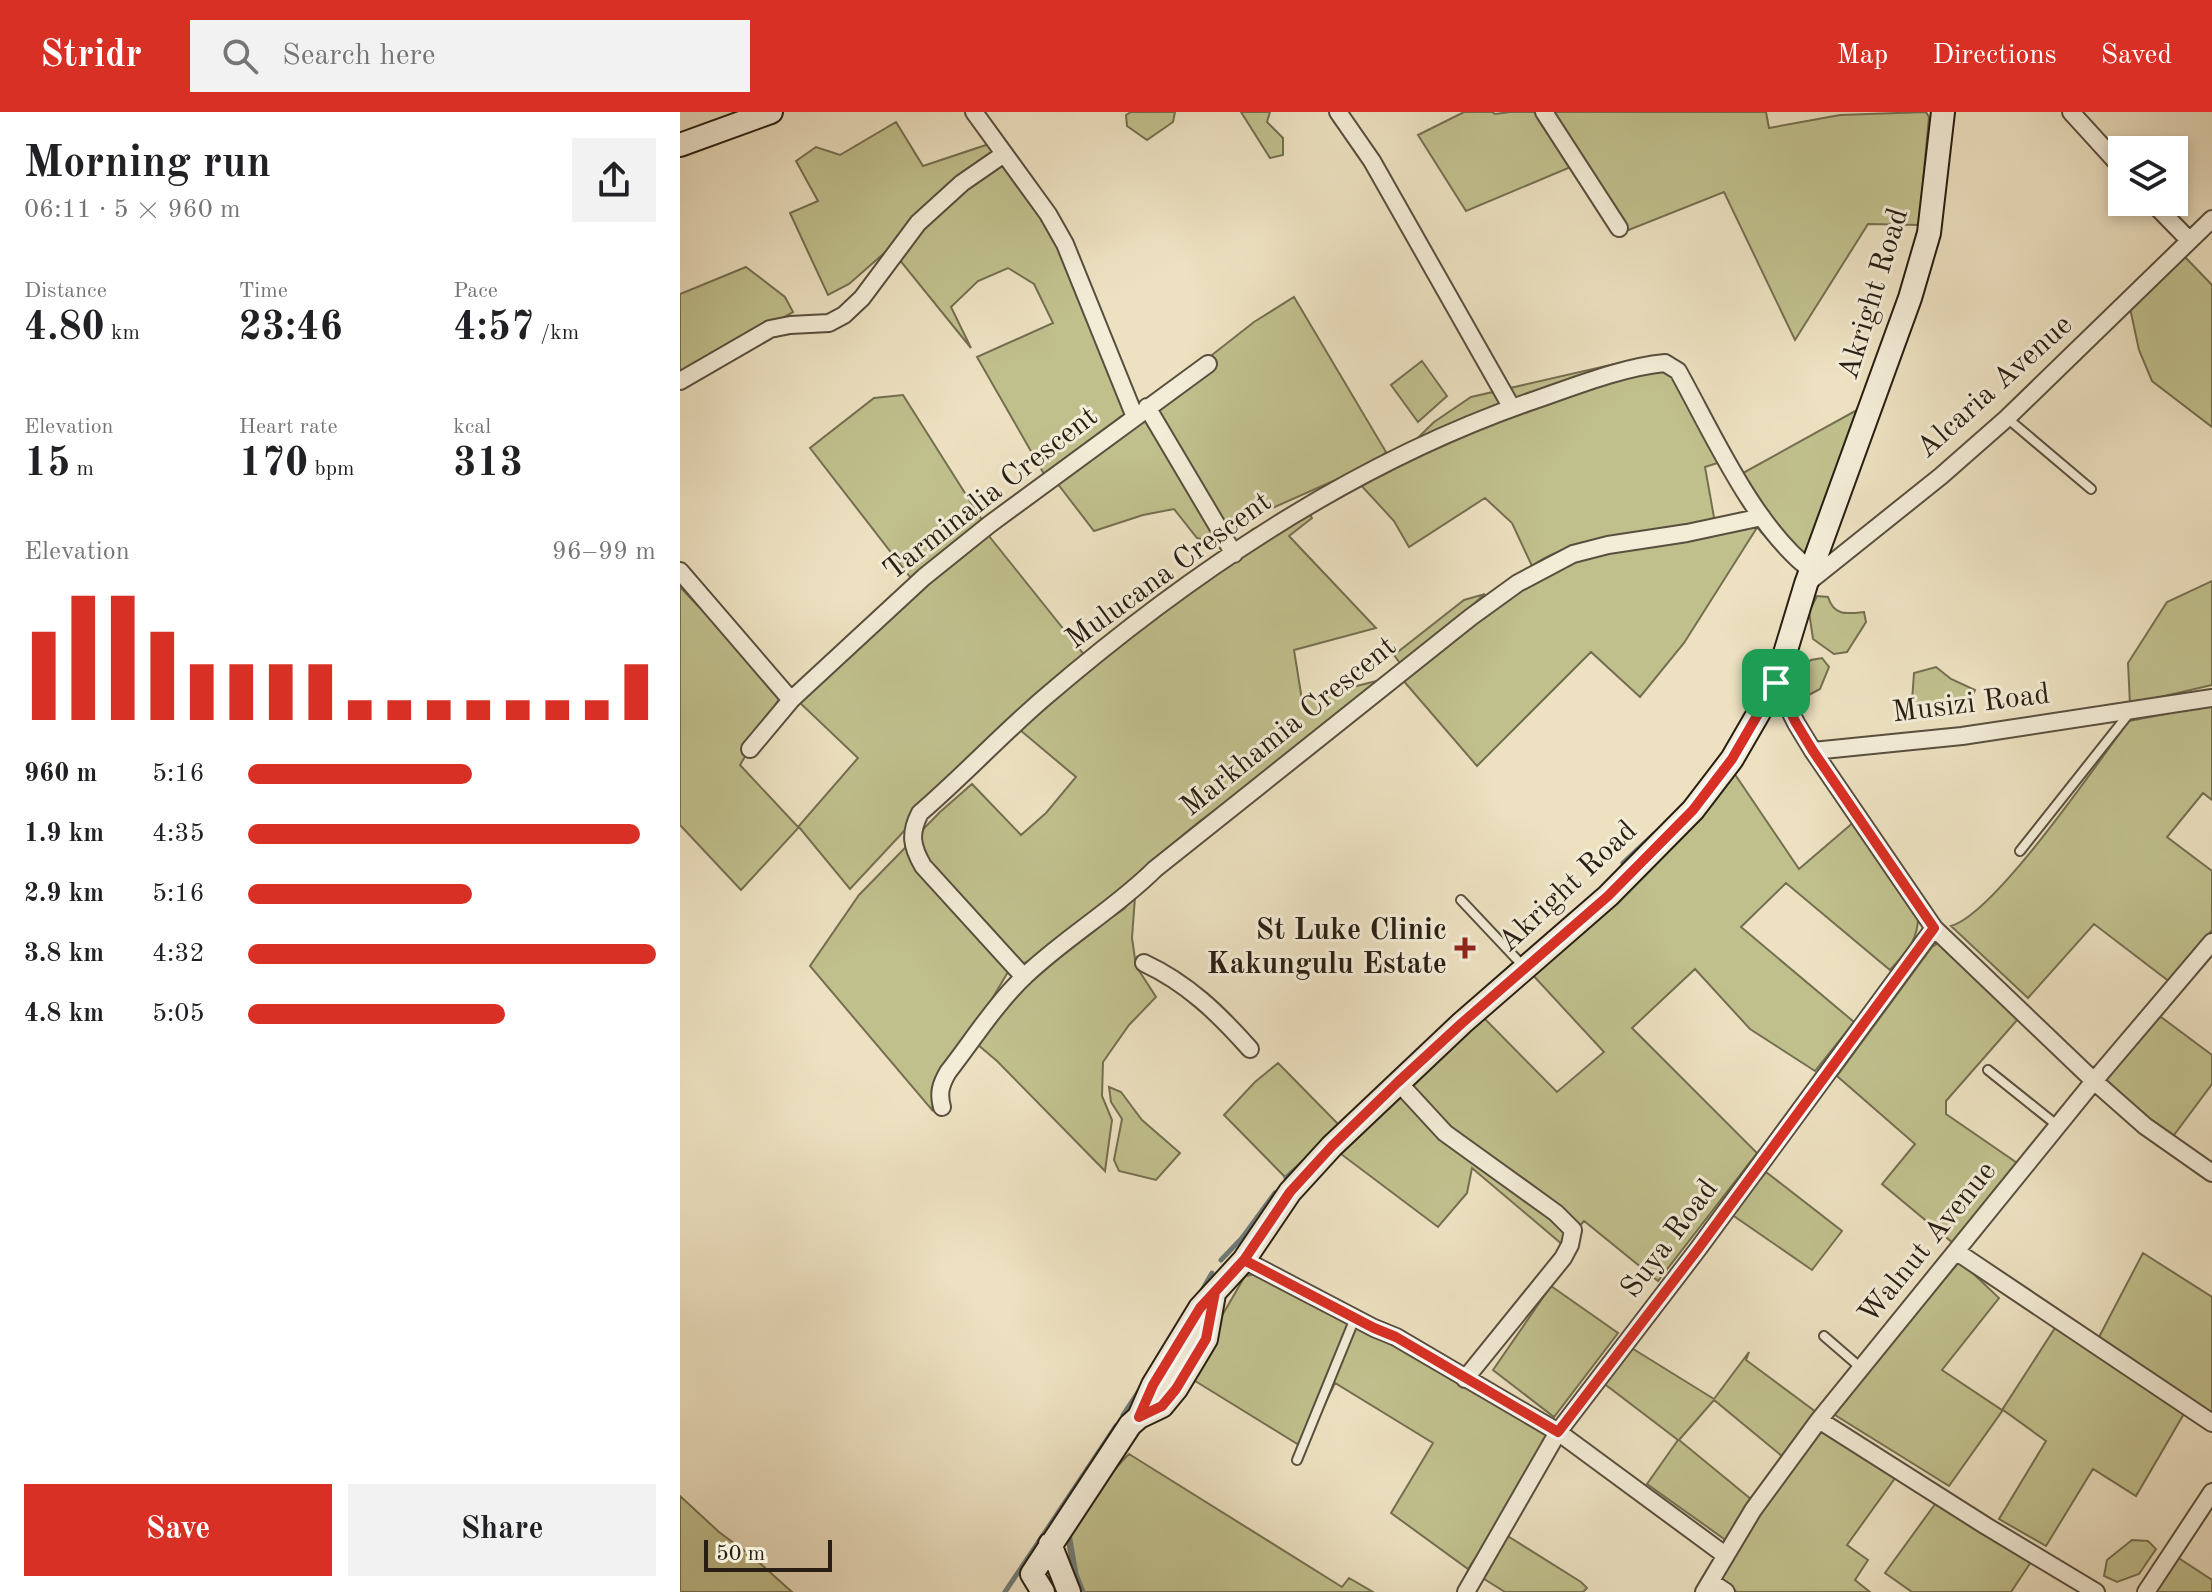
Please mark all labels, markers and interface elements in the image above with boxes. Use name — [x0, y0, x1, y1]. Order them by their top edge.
search box — [190, 20, 750, 92]
icon: search — [218, 34, 262, 78]
text: Stridr — [40, 37, 142, 75]
text: Search here — [282, 41, 436, 71]
text: Map — [1836, 42, 1888, 70]
text: Directions — [1932, 42, 2057, 70]
text: Saved — [2101, 42, 2172, 70]
map controls — [2108, 136, 2188, 216]
button: layers — [2108, 136, 2188, 216]
button: share — [572, 138, 656, 222]
text: Morning run — [24, 142, 271, 186]
text: 06:11 · 5 × 960 m — [24, 197, 241, 223]
street label: Akright Road — [1834, 205, 1914, 383]
text: Distance — [24, 280, 107, 302]
text: Time — [239, 280, 288, 302]
text: Pace — [453, 280, 498, 302]
text: 4.80 — [24, 309, 105, 349]
text: 23:46 — [239, 309, 343, 349]
text: 4:57 — [453, 309, 534, 349]
street label: Alcaria Avenue — [1911, 310, 2079, 464]
text: km — [105, 322, 140, 344]
text: /km — [534, 322, 579, 344]
street label: Tarminalia Crescent — [878, 401, 1104, 587]
text: Elevation — [24, 416, 114, 438]
text: Heart rate — [239, 416, 338, 438]
text: kcal — [453, 416, 491, 438]
text: 15 — [24, 445, 70, 485]
text: 170 — [239, 445, 308, 485]
text: 313 — [453, 445, 523, 485]
text: m — [70, 458, 94, 480]
text: bpm — [308, 458, 355, 480]
street label: Mulucana Crescent — [1061, 487, 1277, 655]
text: Elevation — [24, 539, 130, 565]
text: 96–99 m — [552, 539, 656, 565]
street label: Markhamia Crescent — [1176, 631, 1402, 823]
pin — [1742, 649, 1810, 717]
icon: arrive — [1754, 661, 1798, 705]
street label: Musizi Road — [1890, 679, 2052, 729]
text: 960 m — [24, 761, 97, 787]
text: 5:16 — [152, 761, 205, 787]
street label: Akright Road — [1493, 816, 1643, 958]
text: 1.9 km — [24, 821, 104, 847]
text: 4:35 — [152, 821, 205, 847]
text: 2.9 km — [24, 881, 104, 907]
text: 5:16 — [152, 881, 205, 907]
place label: St Luke Clinic Kakungulu Estate — [1207, 916, 1447, 980]
marker: St Luke Clinic Kakungulu Estate — [1454, 937, 1476, 959]
text: 3.8 km — [24, 941, 104, 967]
text: 4:32 — [152, 941, 205, 967]
text: 4.8 km — [24, 1001, 104, 1027]
text: 5:05 — [152, 1001, 205, 1027]
street label: Walnut Avenue — [1854, 1156, 2002, 1330]
street label: Suya Road — [1616, 1174, 1724, 1304]
button: Save — [24, 1484, 332, 1576]
button: Share — [348, 1484, 656, 1576]
scale bar — [704, 1536, 832, 1572]
text: 50 m — [716, 1543, 765, 1565]

